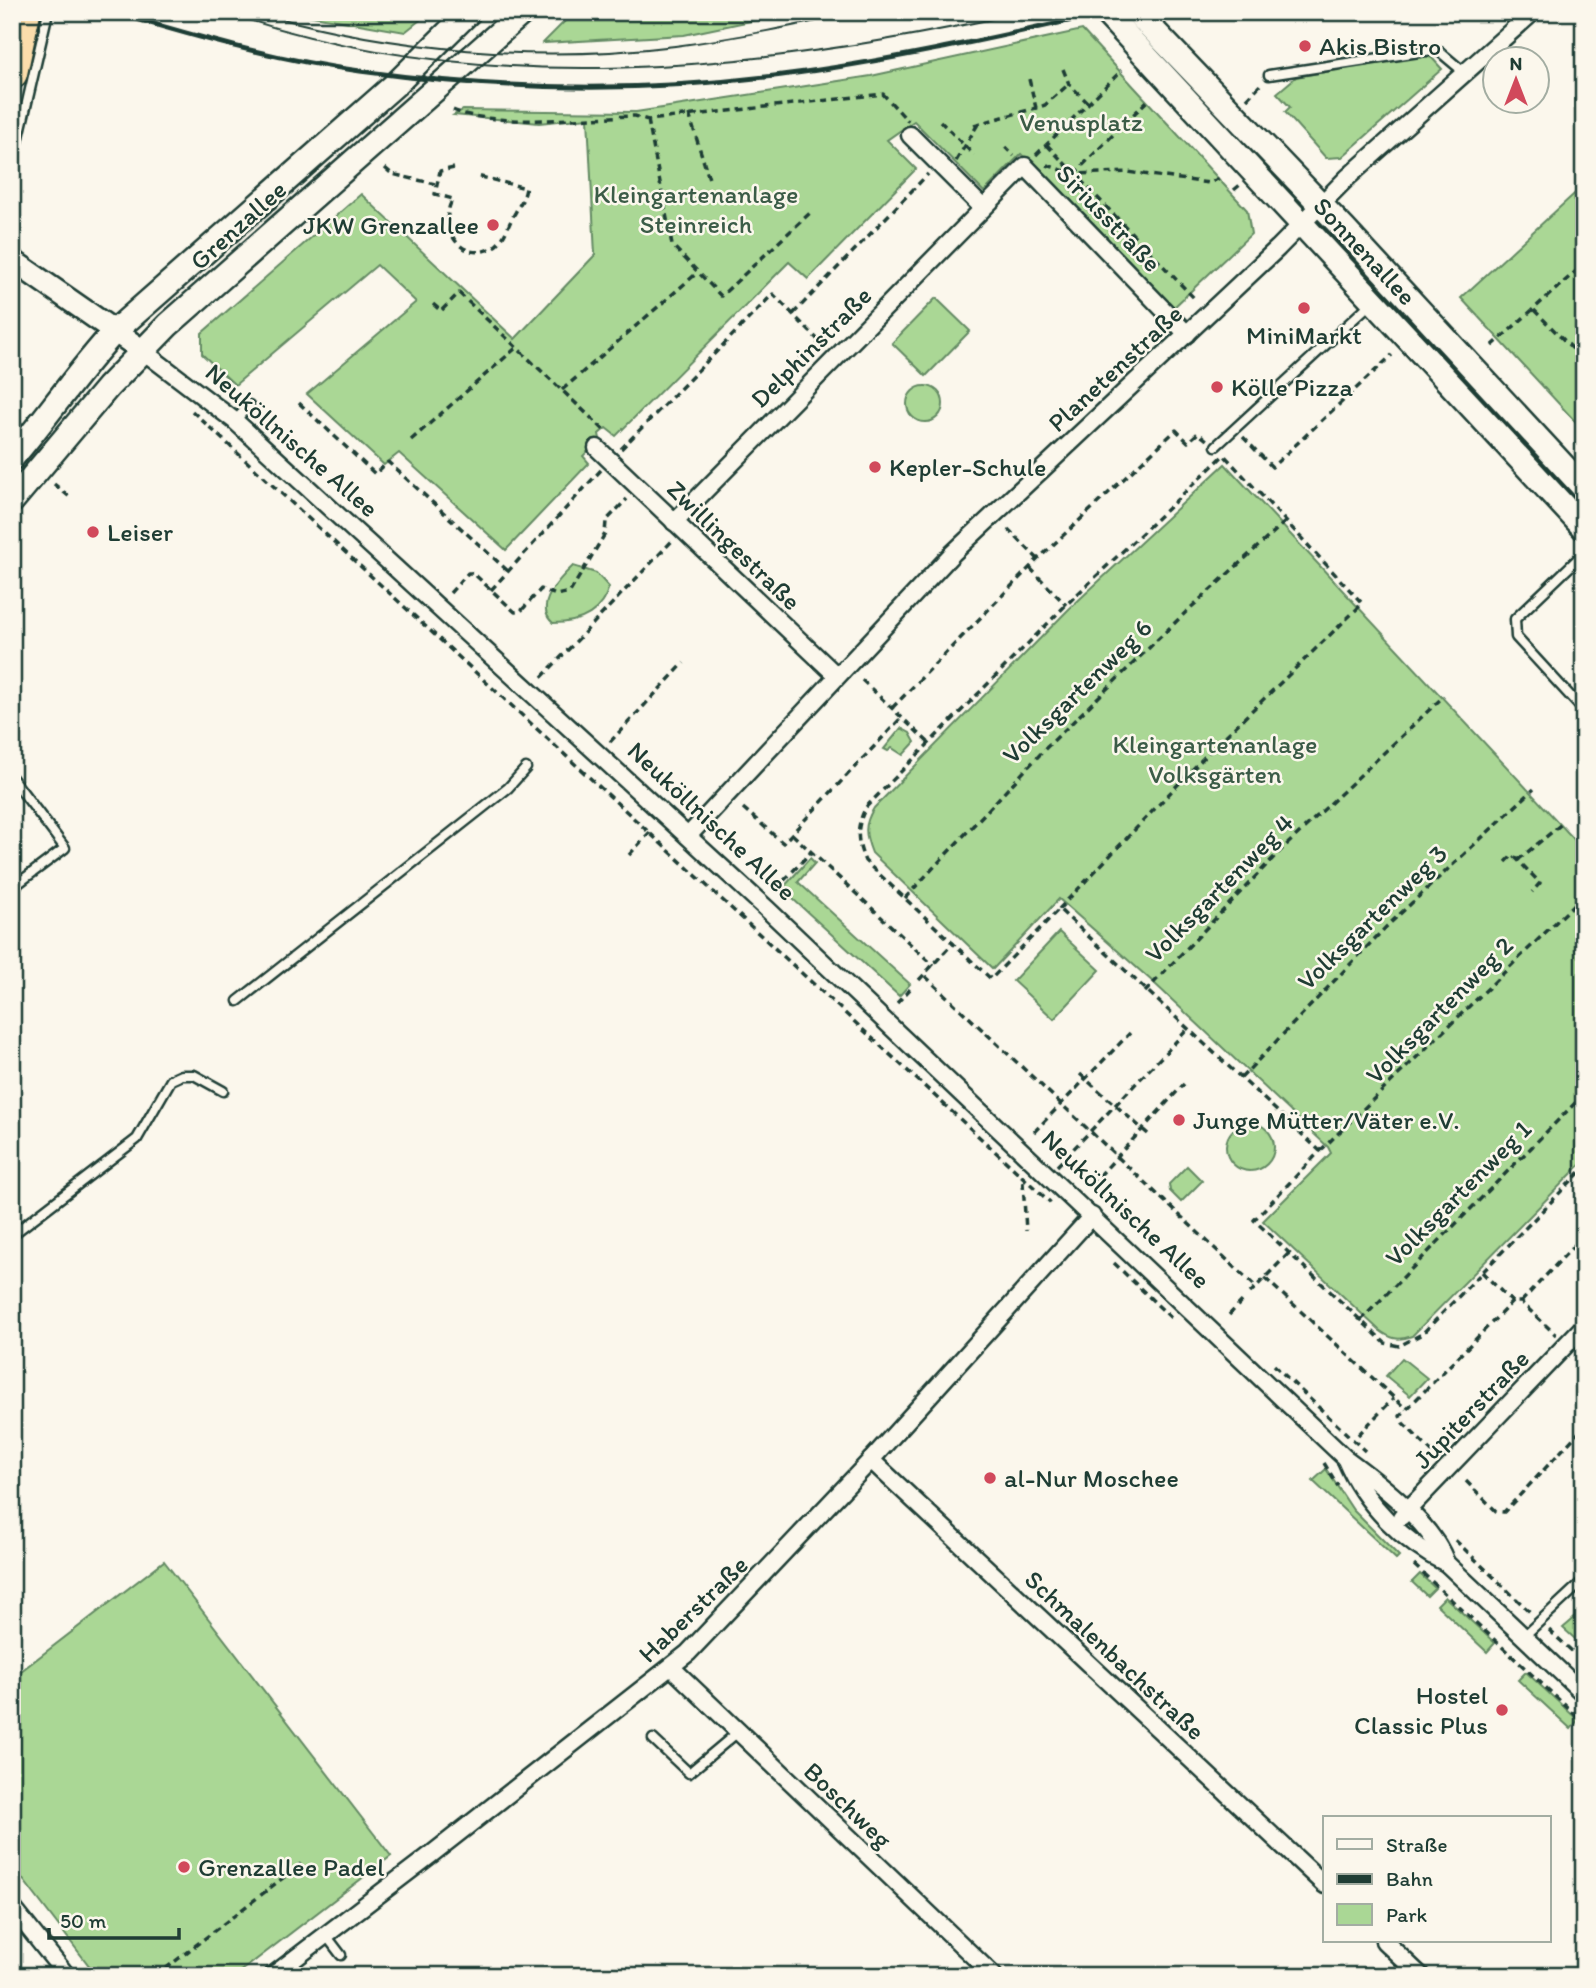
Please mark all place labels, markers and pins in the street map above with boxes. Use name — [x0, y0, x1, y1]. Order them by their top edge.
place label: Akis Bistro — [1319, 30, 1441, 62]
marker: Akis Bistro — [1297, 38, 1313, 54]
place label: JKW Grenzallee — [303, 209, 479, 241]
marker: JKW Grenzallee — [485, 217, 501, 233]
marker: MiniMarkt — [1296, 300, 1312, 316]
place label: MiniMarkt — [1246, 319, 1362, 351]
place label: Kölle Pizza — [1231, 371, 1353, 403]
marker: Kölle Pizza — [1209, 379, 1225, 395]
place label: Kepler-Schule — [889, 451, 1046, 483]
marker: Kepler-Schule — [867, 459, 883, 475]
place label: Leiser — [107, 516, 173, 548]
marker: Leiser — [85, 524, 101, 540]
place label: Junge Mütter/Väter e.V. — [1193, 1104, 1460, 1136]
marker: Junge Mütter/Väter e.V. — [1171, 1112, 1187, 1128]
place label: al-Nur Moschee — [1004, 1462, 1179, 1494]
marker: al-Nur Moschee — [982, 1470, 998, 1486]
place label: Hostel Classic Plus — [1354, 1679, 1488, 1741]
marker: Hostel Classic Plus — [1494, 1702, 1510, 1718]
place label: Grenzallee Padel — [198, 1851, 385, 1883]
marker: Grenzallee Padel — [176, 1859, 192, 1875]

